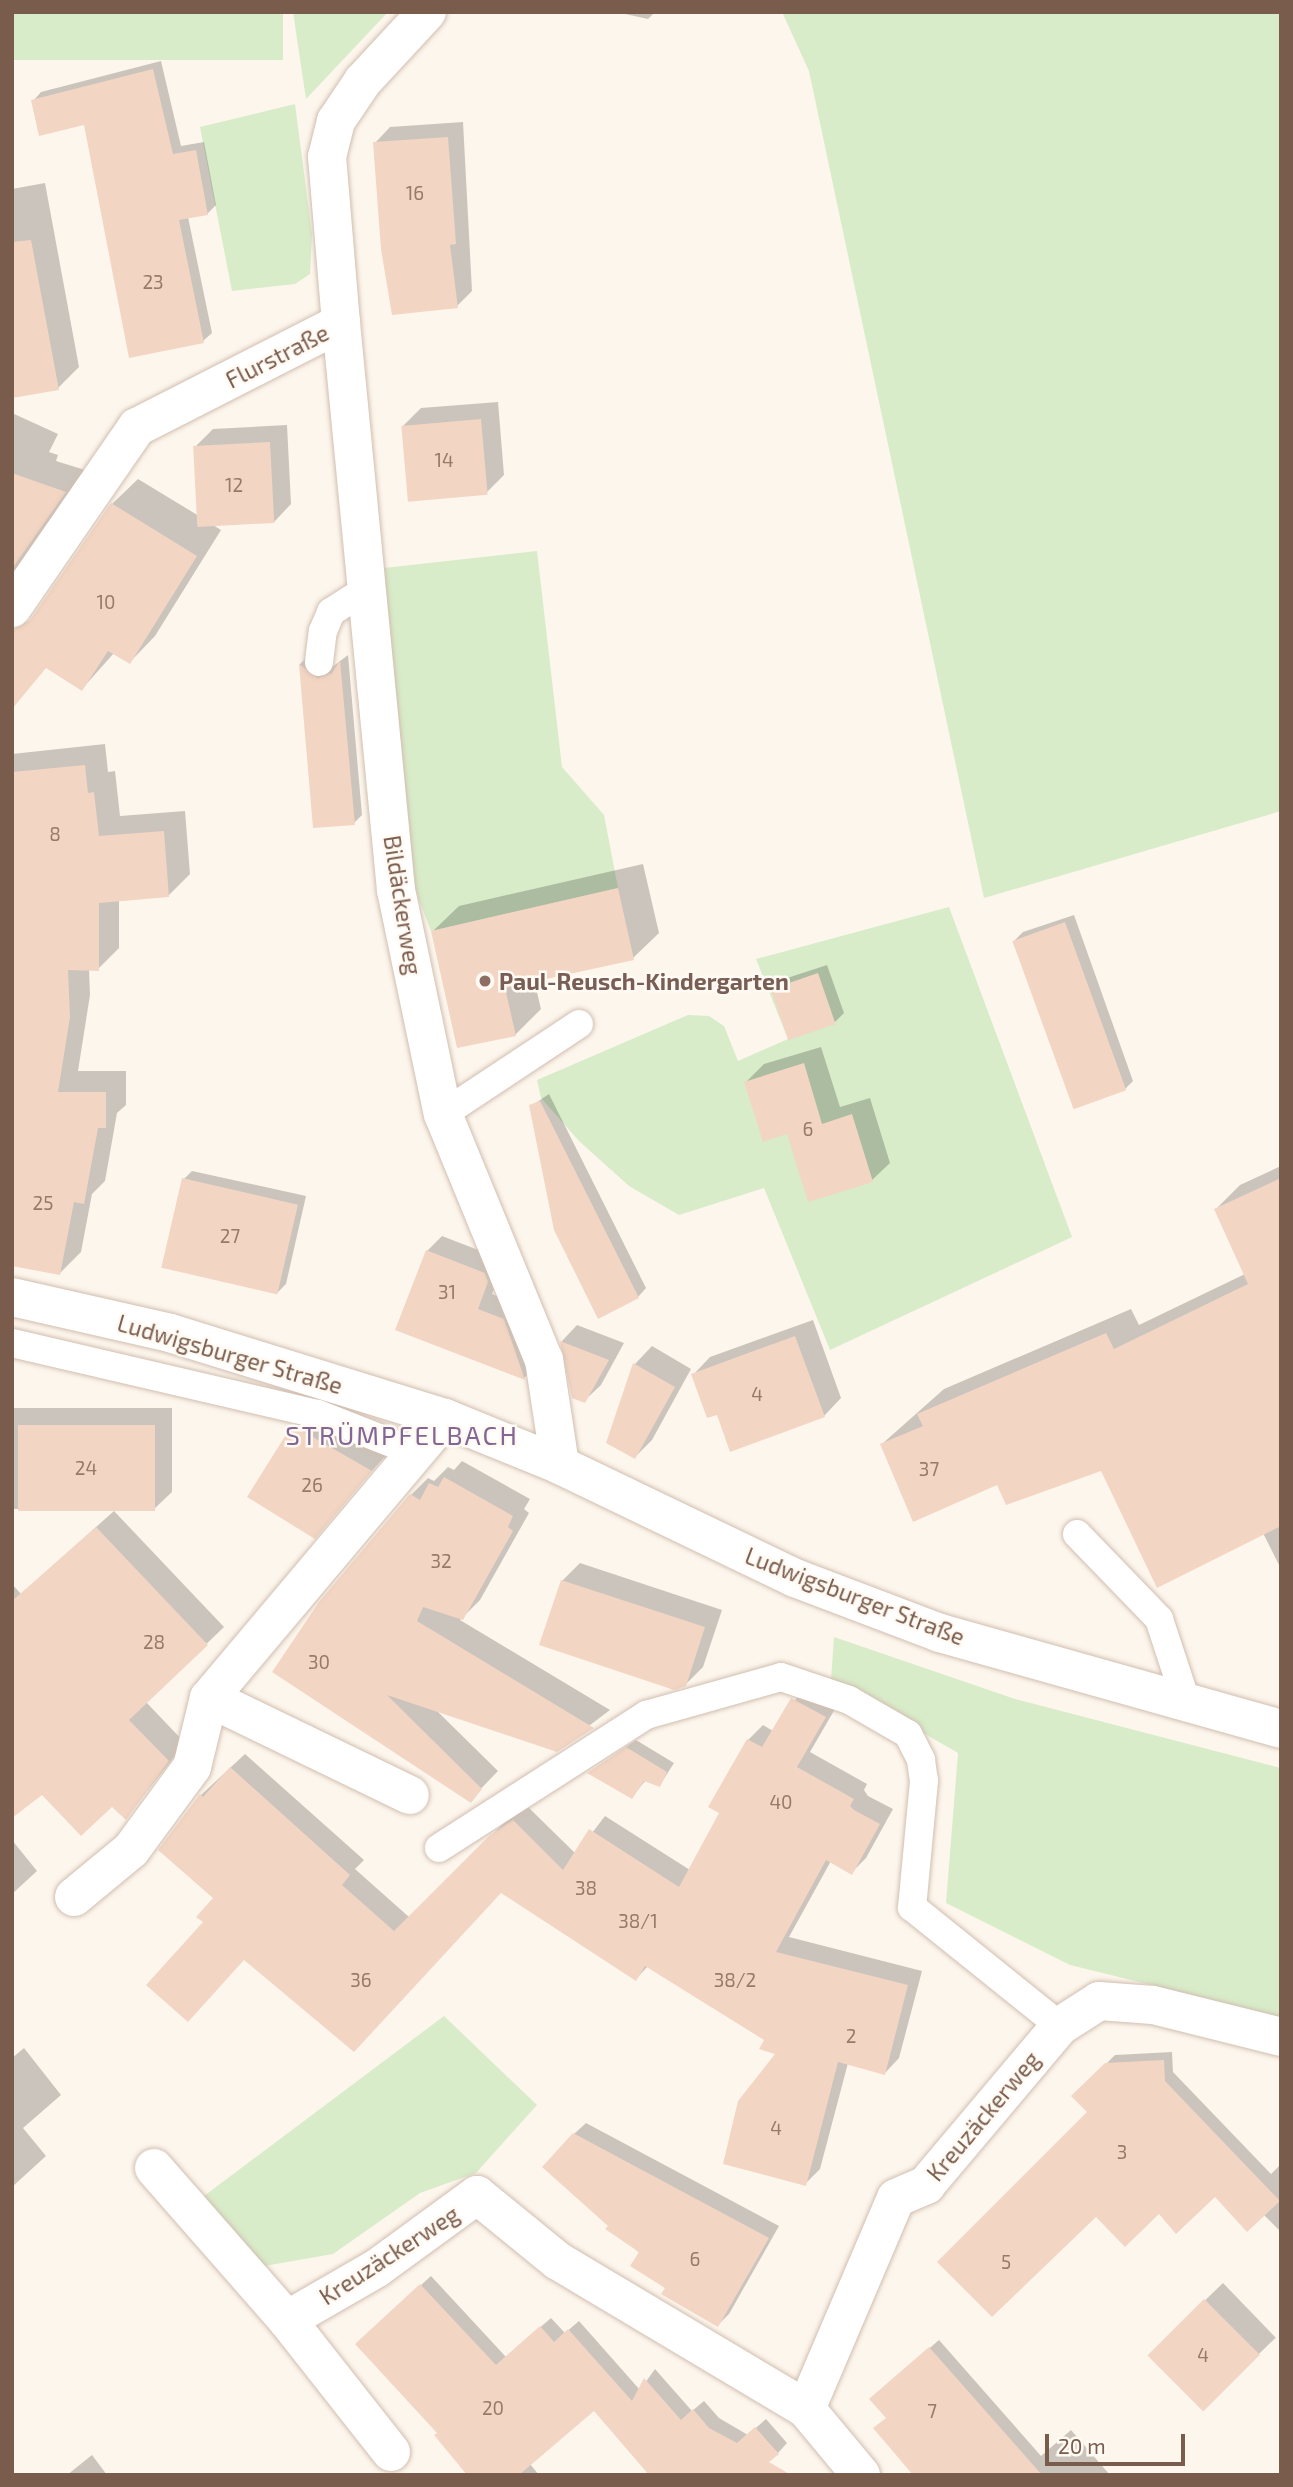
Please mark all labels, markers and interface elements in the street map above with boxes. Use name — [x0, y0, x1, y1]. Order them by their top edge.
house number: 16 — [406, 182, 424, 204]
house number: 23 — [142, 271, 164, 293]
street label: Flurstraße — [221, 318, 333, 394]
house number: 14 — [434, 449, 454, 471]
house number: 12 — [225, 474, 243, 496]
house number: 10 — [96, 591, 116, 613]
house number: 8 — [49, 823, 61, 845]
street label: Bildäckerweg — [378, 833, 428, 977]
place label: Paul-Reusch-Kindergarten — [499, 967, 789, 995]
marker: Paul-Reusch-Kindergarten — [477, 973, 493, 989]
house number: 6 — [803, 1118, 813, 1140]
house number: 25 — [33, 1192, 53, 1214]
house number: 27 — [220, 1225, 240, 1247]
house number: 31 — [438, 1281, 456, 1303]
street label: Ludwigsburger Straße — [114, 1309, 346, 1399]
house number: 4 — [751, 1383, 763, 1405]
district label: STRÜMPFELBACH — [287, 1419, 517, 1451]
house number: 24 — [75, 1457, 97, 1479]
house number: 37 — [919, 1458, 939, 1480]
house number: 26 — [301, 1474, 323, 1496]
street label: Ludwigsburger Straße — [741, 1541, 969, 1651]
house number: 32 — [430, 1550, 452, 1572]
house number: 28 — [143, 1631, 165, 1653]
house number: 30 — [308, 1651, 330, 1673]
house number: 40 — [769, 1791, 793, 1813]
house number: 38 — [575, 1877, 597, 1899]
house number: 38/1 — [618, 1910, 658, 1932]
house number: 36 — [350, 1969, 372, 1991]
house number: 38/2 — [714, 1969, 756, 1991]
house number: 2 — [846, 2025, 856, 2047]
street label: Kreuzäckerweg — [921, 2046, 1045, 2186]
house number: 4 — [770, 2117, 782, 2139]
house number: 3 — [1117, 2141, 1127, 2163]
street label: Kreuzäckerweg — [314, 2200, 464, 2310]
house number: 6 — [690, 2248, 700, 2270]
house number: 5 — [1001, 2251, 1011, 2273]
house number: 4 — [1197, 2344, 1209, 2366]
house number: 20 — [482, 2397, 504, 2419]
house number: 7 — [927, 2400, 937, 2422]
scale bar — [1048, 2420, 1188, 2464]
text: 20 m — [1058, 2433, 1106, 2458]

